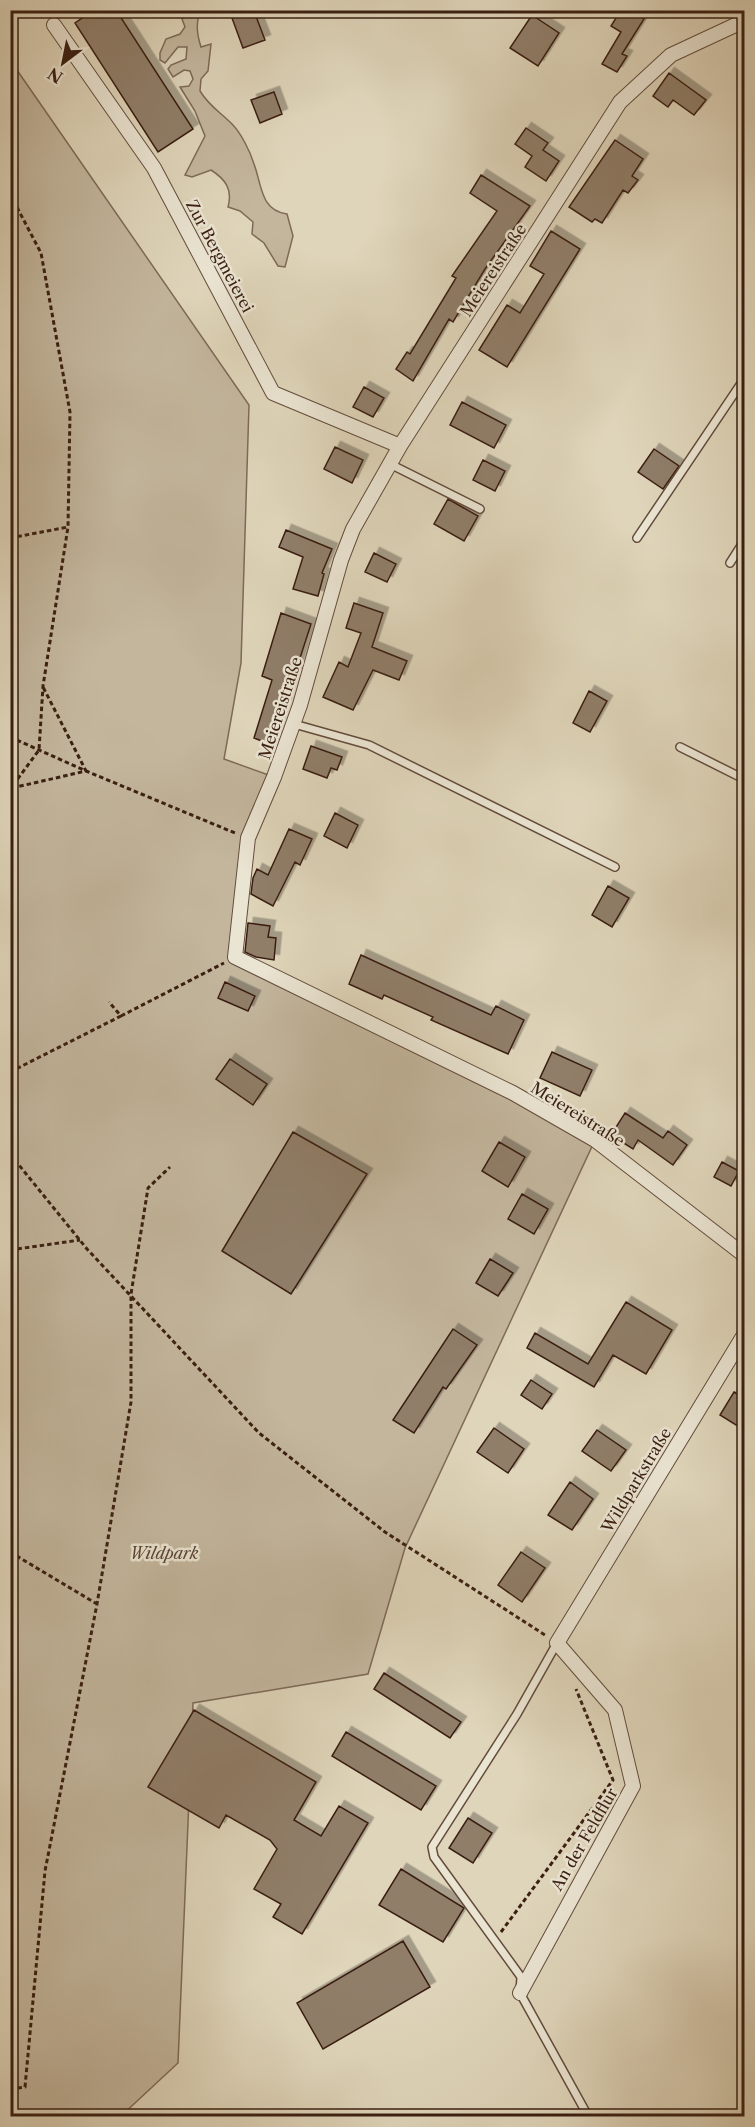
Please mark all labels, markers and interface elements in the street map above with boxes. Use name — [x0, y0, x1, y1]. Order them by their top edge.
north arrow — [33, 33, 93, 93]
text: N — [44, 64, 66, 88]
street label: Zur Bergmeierei — [182, 196, 258, 316]
street label: Meiereistraße — [456, 220, 530, 320]
street label: Meiereistraße — [254, 654, 306, 762]
street label: Meiereistraße — [527, 1077, 629, 1151]
street label: Wildparkstraße — [596, 1424, 675, 1537]
park label: Wildpark — [130, 1543, 199, 1563]
street label: An der Feldflur — [546, 1784, 622, 1895]

